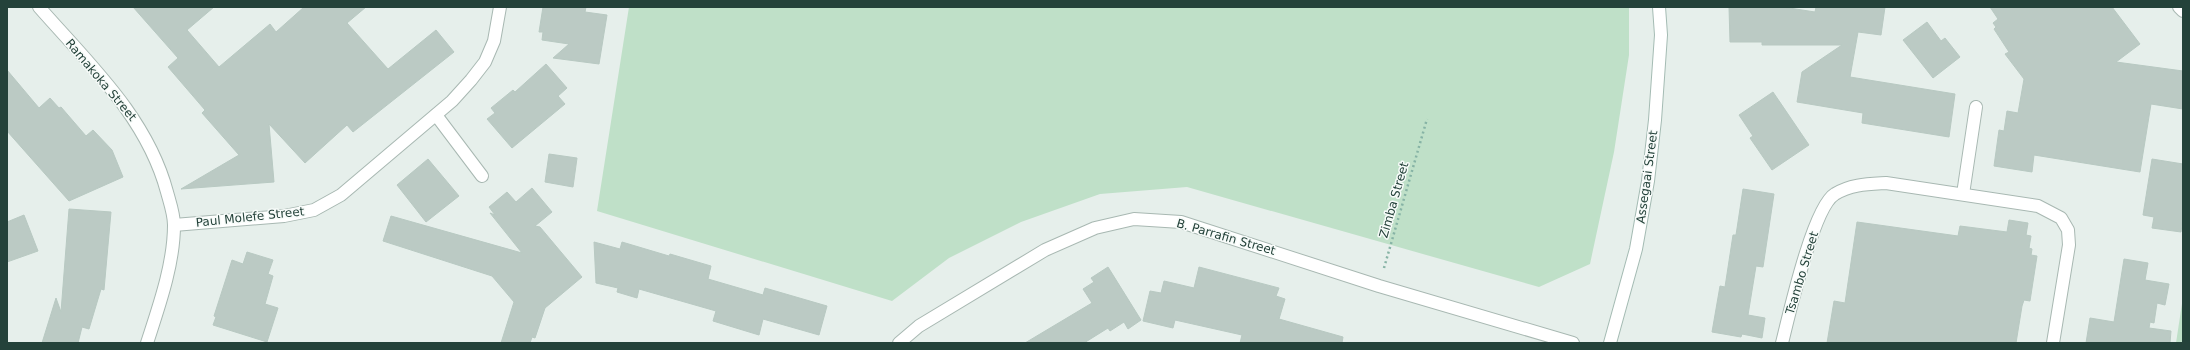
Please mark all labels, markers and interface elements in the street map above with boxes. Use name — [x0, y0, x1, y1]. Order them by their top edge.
street label: Ramakoka Street — [63, 36, 140, 124]
street label: Assegaai Street — [1634, 129, 1661, 225]
street label: Zimba Street — [1376, 160, 1412, 240]
street label: Paul Molefe Street — [195, 204, 305, 230]
street label: B. Parrafin Street — [1175, 216, 1277, 258]
street label: Tsambo Street — [1782, 230, 1821, 317]

